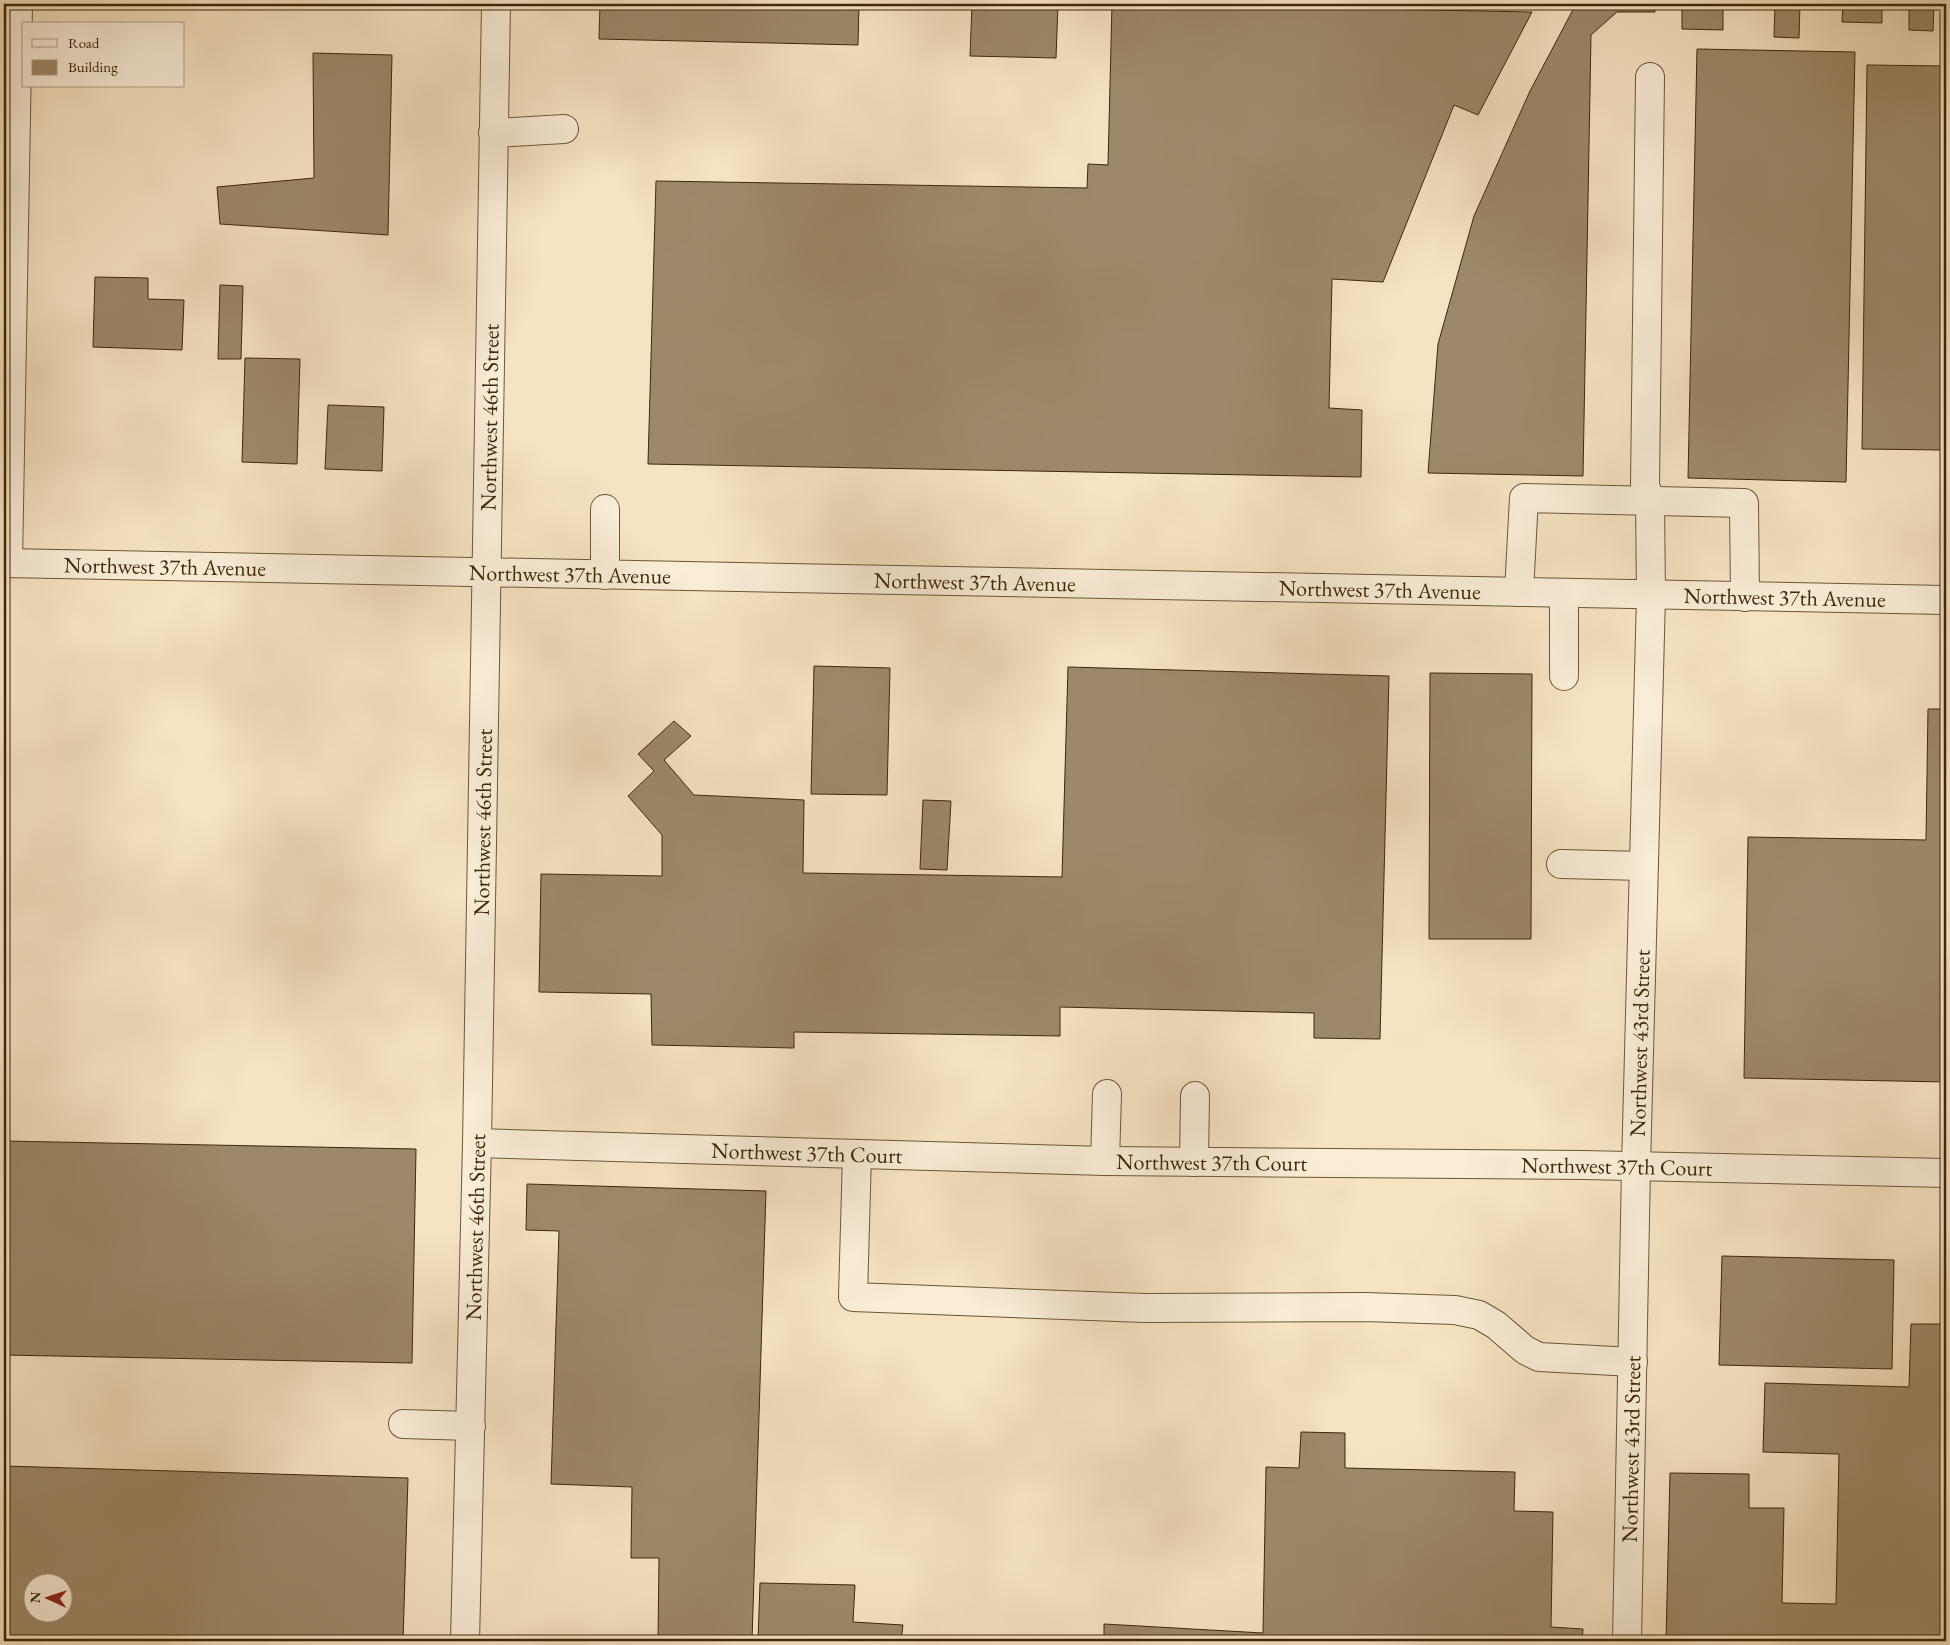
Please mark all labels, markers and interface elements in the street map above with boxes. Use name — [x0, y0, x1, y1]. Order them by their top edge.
legend — [22, 22, 185, 88]
text: Road — [68, 33, 100, 52]
text: Building — [68, 57, 118, 76]
street label: Northwest 46th Street — [474, 323, 506, 511]
street label: Northwest 37th Avenue — [64, 550, 267, 583]
street label: Northwest 37th Avenue — [469, 558, 672, 591]
street label: Northwest 37th Avenue — [874, 566, 1076, 598]
street label: Northwest 37th Avenue — [1279, 573, 1481, 606]
street label: Northwest 37th Avenue — [1683, 581, 1886, 614]
street label: Northwest 46th Street — [467, 728, 499, 916]
street label: Northwest 43rd Street — [1623, 949, 1657, 1137]
street label: Northwest 46th Street — [459, 1133, 492, 1321]
street label: Northwest 37th Court — [711, 1136, 903, 1170]
street label: Northwest 37th Court — [1116, 1147, 1308, 1178]
street label: Northwest 37th Court — [1521, 1150, 1713, 1183]
street label: Northwest 43rd Street — [1615, 1355, 1647, 1543]
north arrow — [22, 1572, 72, 1622]
text: N — [26, 1591, 44, 1603]

